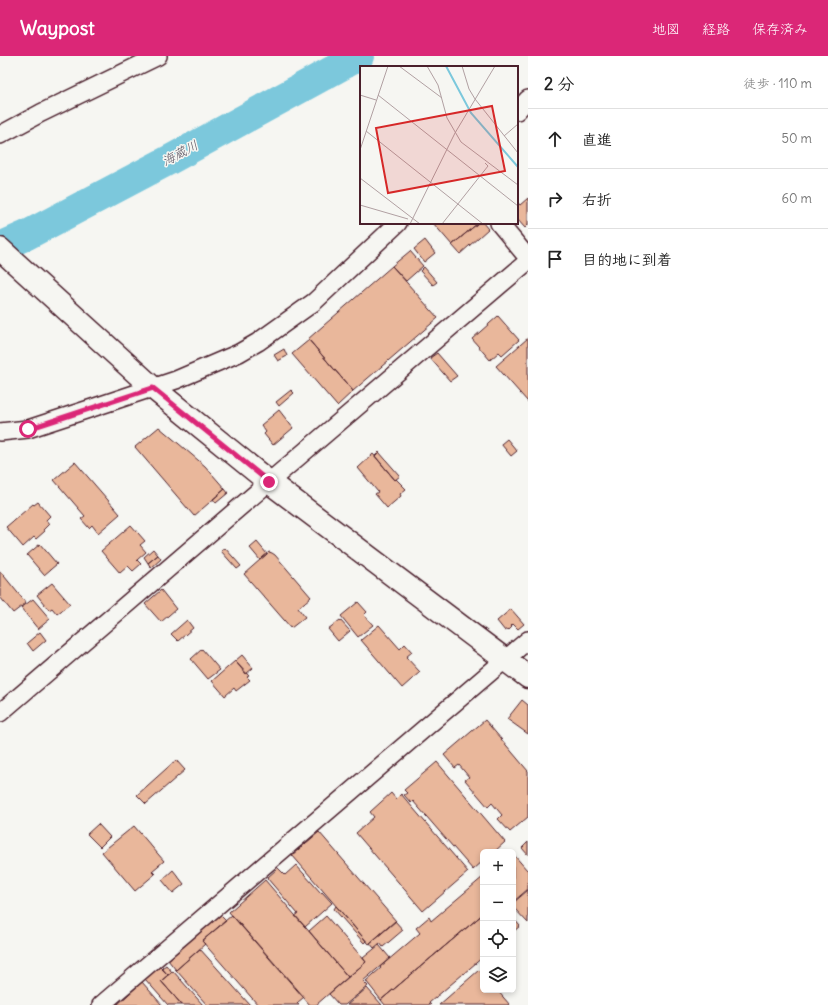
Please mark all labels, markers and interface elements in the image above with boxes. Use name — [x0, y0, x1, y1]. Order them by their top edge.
text: Waypost — [20, 16, 95, 40]
text: 地図 — [652, 20, 680, 38]
text: 経路 — [702, 20, 730, 38]
text: 保存済み — [752, 20, 808, 38]
inset map — [360, 66, 518, 224]
text: 2 分 — [544, 73, 574, 95]
text: 徒歩 · 110 m — [744, 75, 812, 92]
icon: ahead — [544, 128, 566, 150]
text: 直進 — [582, 130, 612, 149]
text: 50 m — [781, 130, 812, 147]
water label: 海蔵川 — [159, 136, 201, 170]
icon: right — [544, 188, 566, 210]
text: 右折 — [582, 190, 612, 209]
text: 60 m — [781, 190, 812, 207]
icon: arrive — [544, 248, 566, 270]
text: 目的地に到着 — [582, 250, 672, 269]
route start — [19, 420, 37, 438]
route end — [260, 473, 278, 491]
map controls — [480, 849, 516, 993]
button: + — [480, 849, 516, 885]
button: − — [480, 885, 516, 921]
button: locate — [480, 921, 516, 957]
button: layers — [480, 957, 516, 993]

